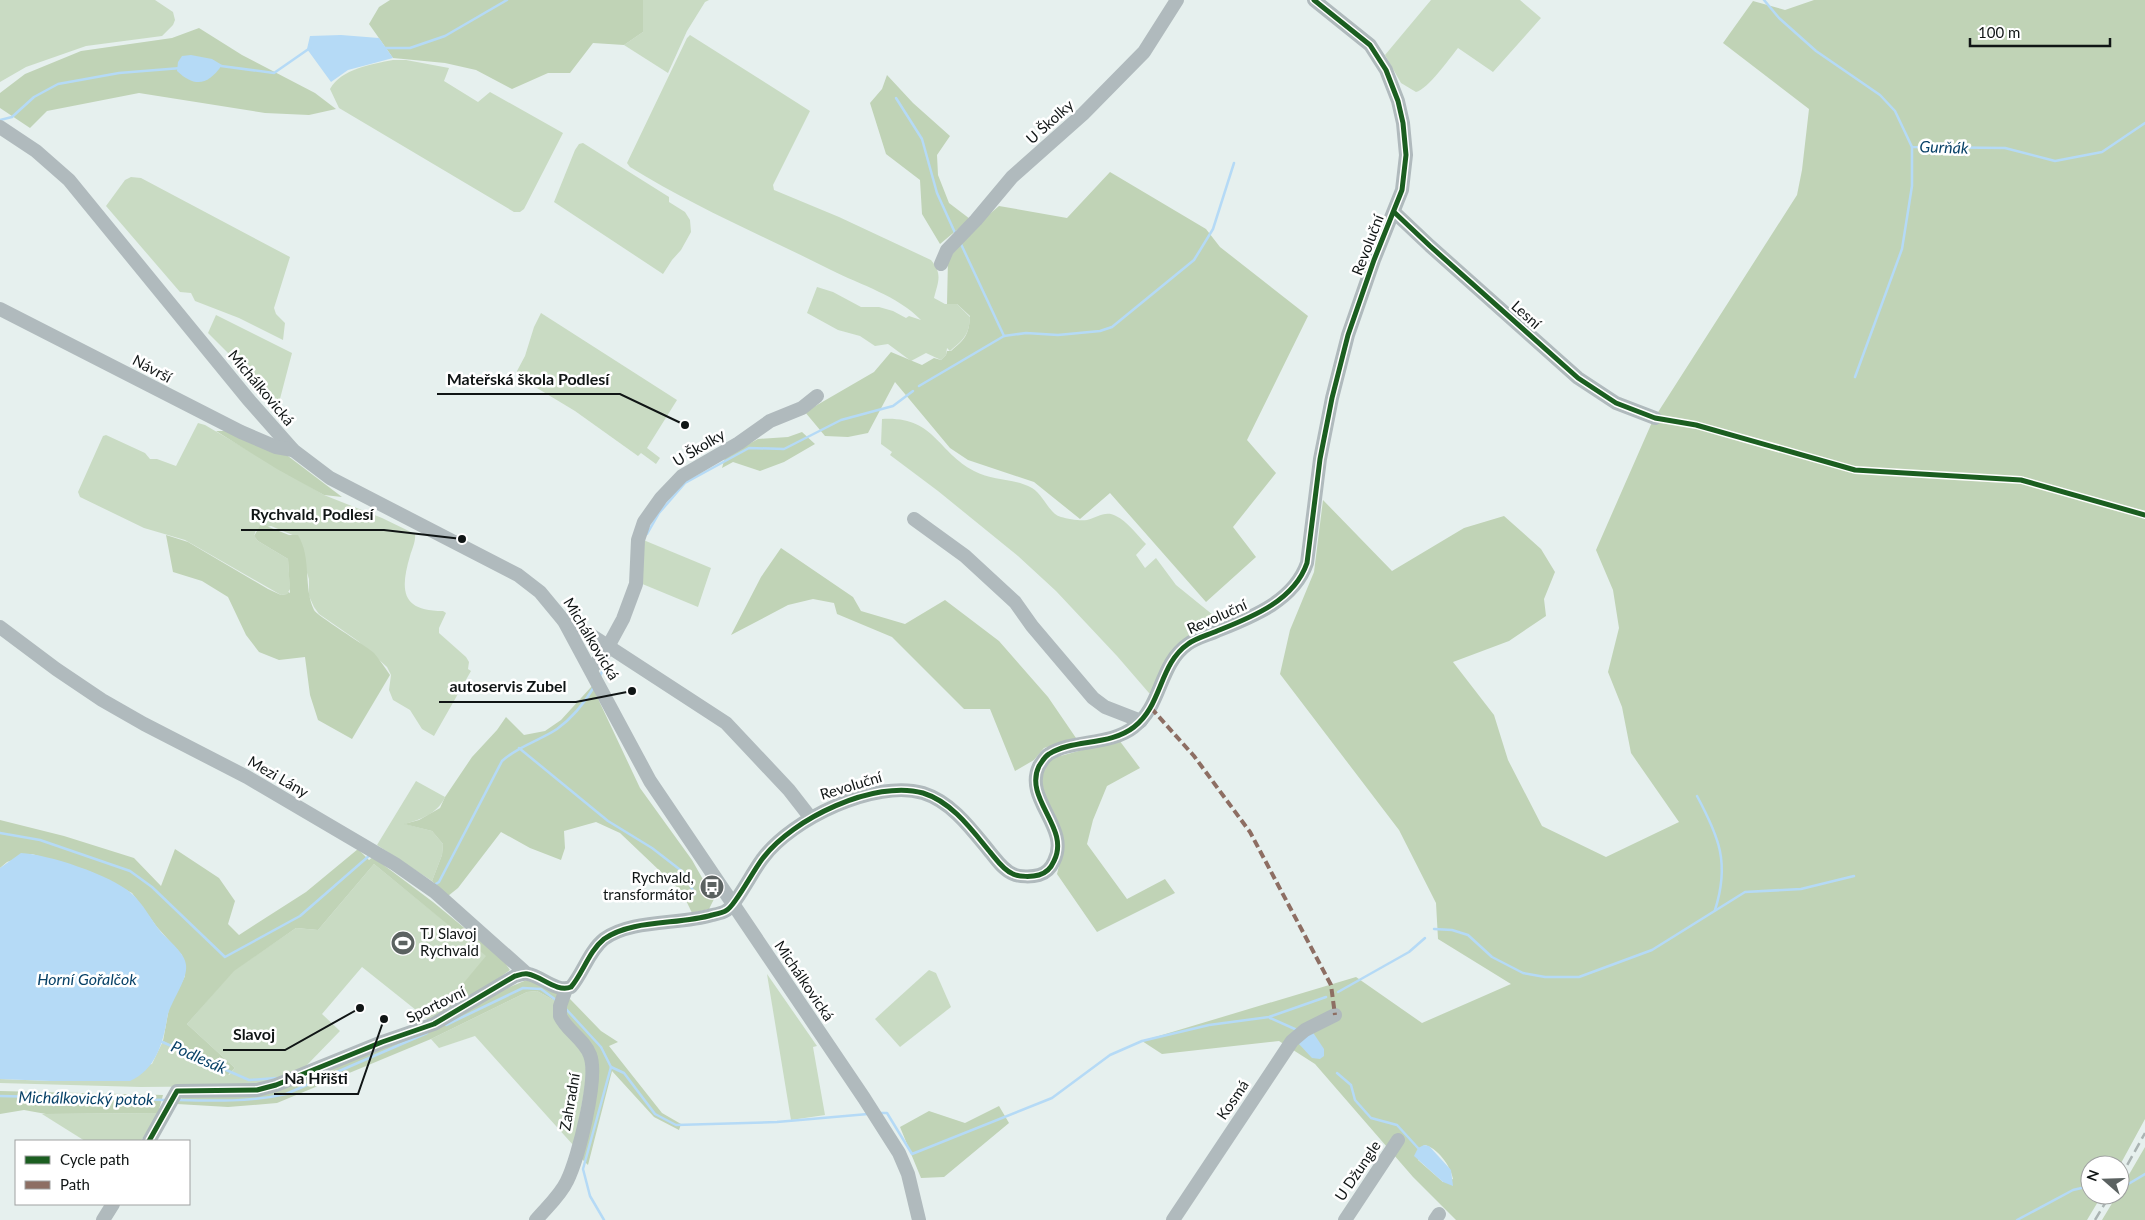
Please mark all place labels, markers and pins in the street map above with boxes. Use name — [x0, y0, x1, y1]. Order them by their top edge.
callout: Mateřská škola Podlesí — [437, 363, 620, 394]
callout: Rychvald, Podlesí — [241, 499, 384, 530]
callout: autoservis Zubel — [439, 671, 576, 702]
place label: Rychvald, transformátor — [603, 868, 695, 903]
bus stop icon: Rychvald, transformátor — [699, 874, 725, 900]
place label: TJ Slavoj Rychvald — [420, 924, 479, 959]
sports icon: TJ Slavoj Rychvald — [390, 930, 416, 956]
callout: Slavoj — [223, 1019, 285, 1050]
callout: Na Hřišti — [274, 1063, 358, 1094]

